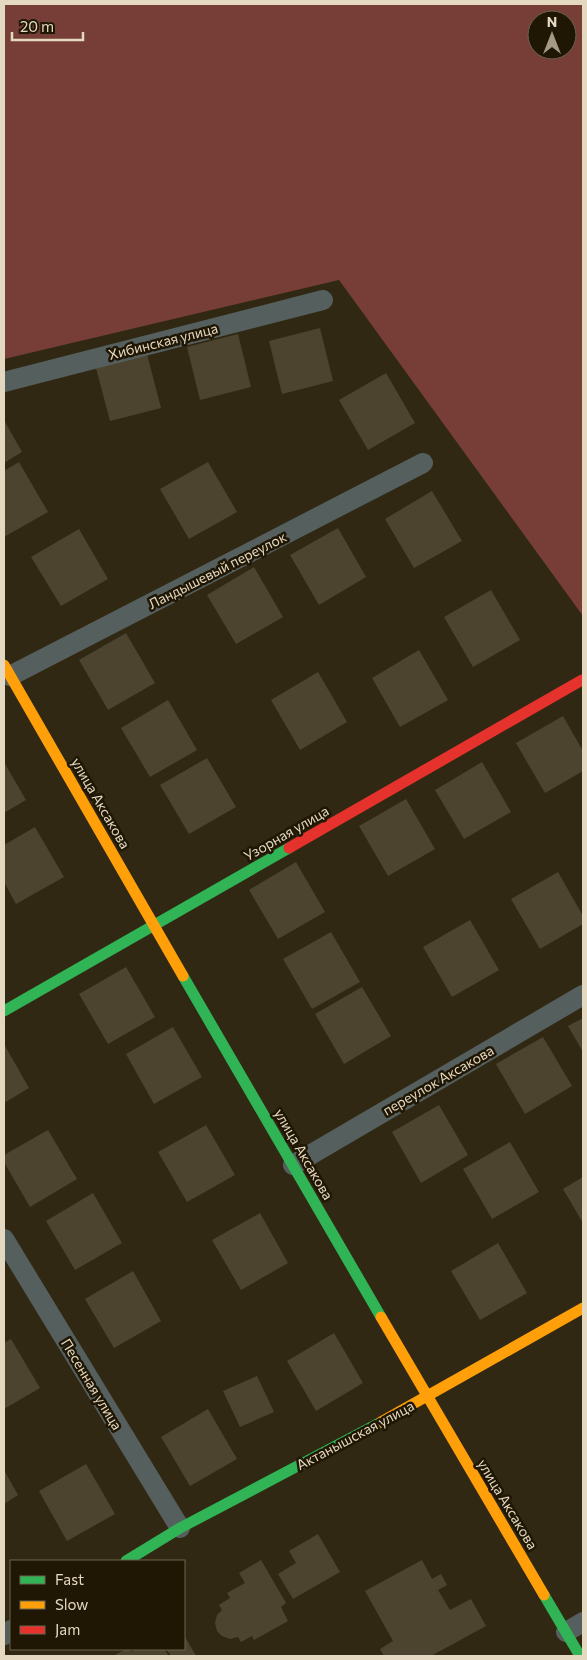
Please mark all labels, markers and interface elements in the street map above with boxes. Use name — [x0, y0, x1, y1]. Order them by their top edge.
scale bar — [12, 10, 84, 42]
north arrow — [527, 10, 577, 60]
text: N — [547, 13, 557, 30]
text: 20 m — [20, 17, 54, 35]
street label: Хибинская улица — [107, 319, 219, 363]
street label: Ландышевый переулок — [145, 527, 289, 612]
street label: улица Аксакова — [68, 754, 134, 852]
street label: Узорная улица — [240, 802, 332, 864]
street label: переулок Аксакова — [379, 1041, 497, 1119]
street label: улица Аксакова — [271, 1105, 337, 1203]
street label: Песенная улица — [58, 1335, 126, 1433]
street label: Актанышская улица — [293, 1397, 417, 1473]
street label: улица Аксакова — [474, 1456, 542, 1552]
legend — [10, 1560, 185, 1650]
text: Fast — [55, 1570, 84, 1588]
text: Slow — [55, 1595, 88, 1613]
text: Jam — [55, 1620, 80, 1638]

